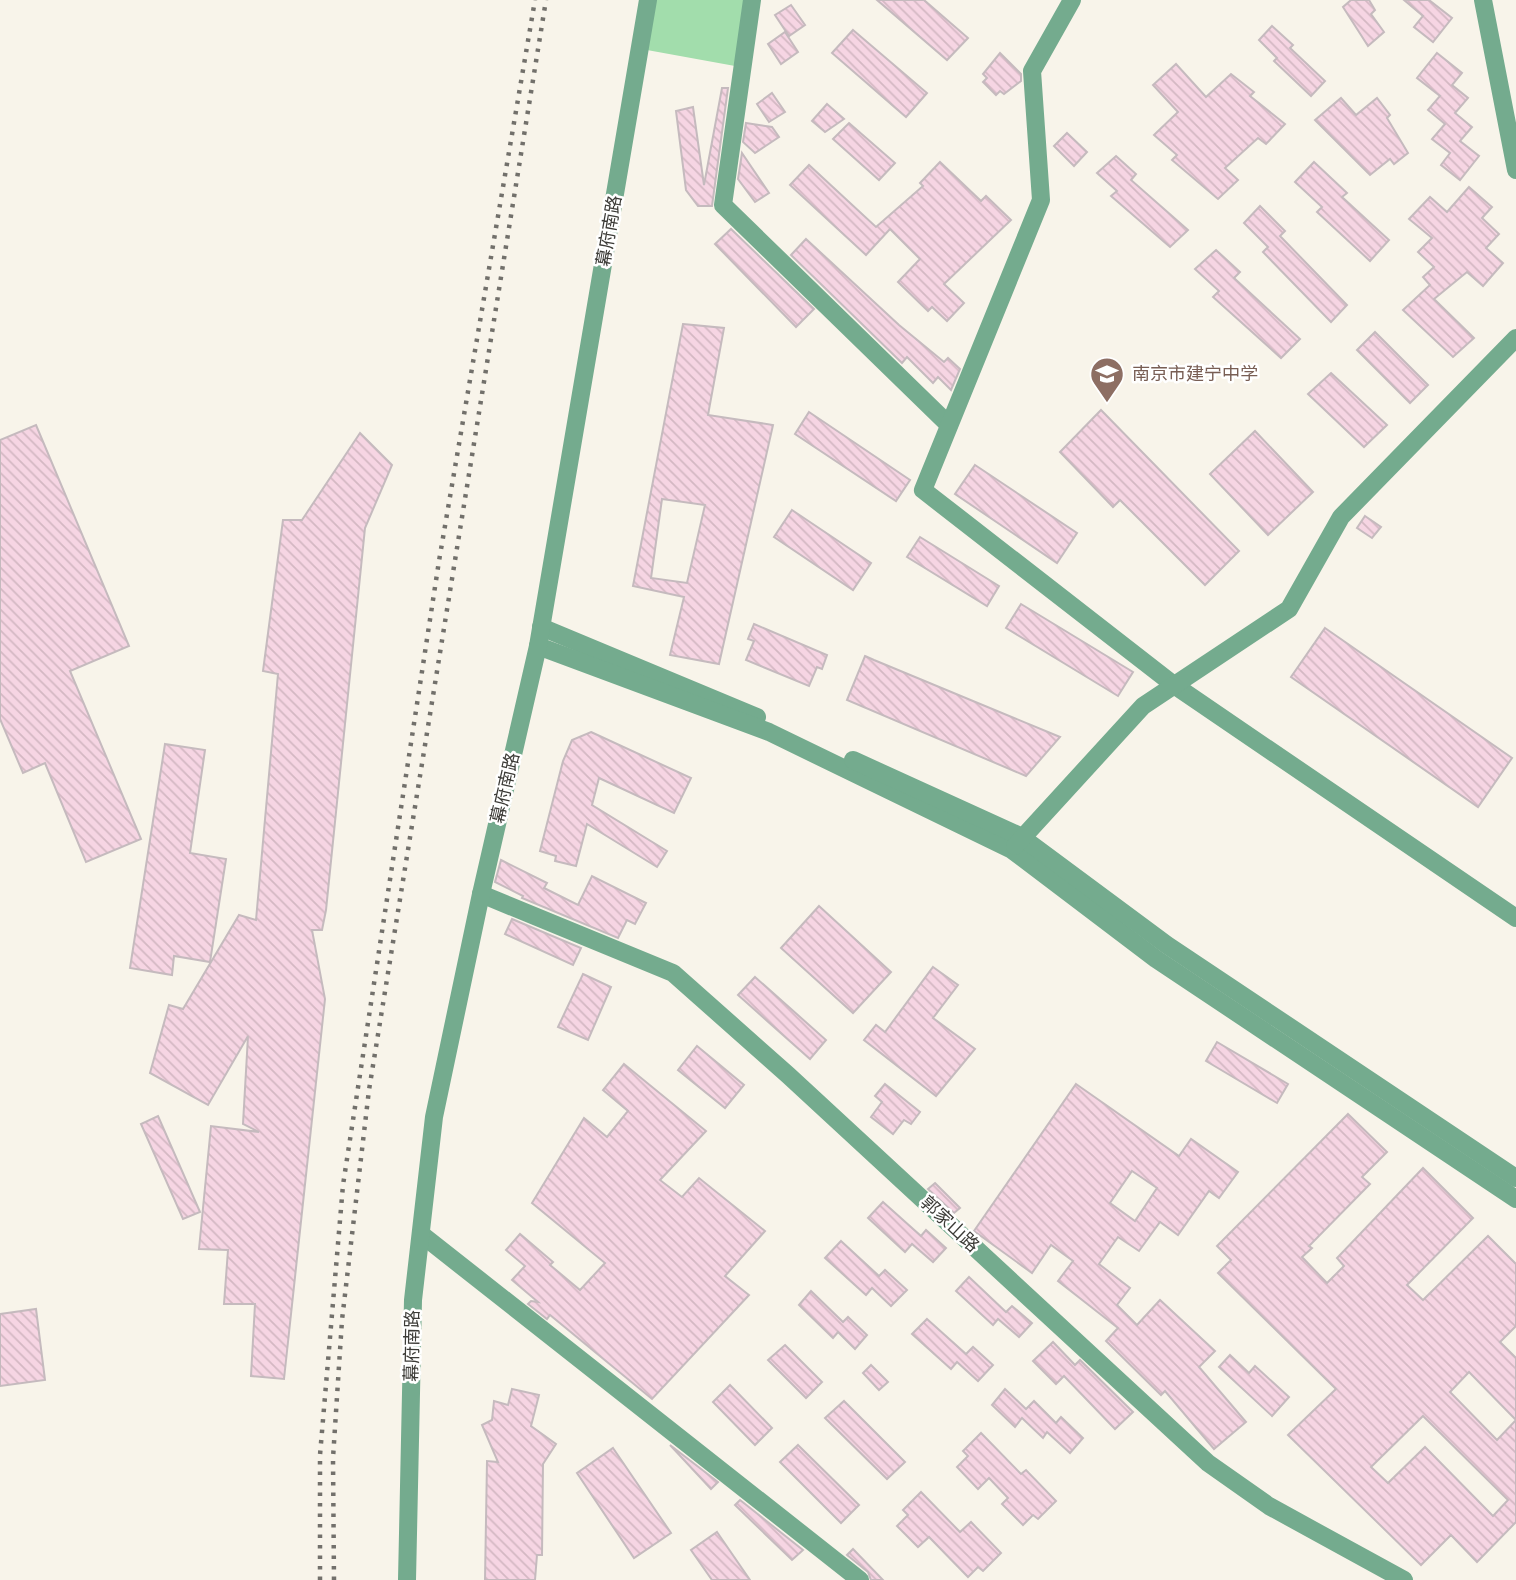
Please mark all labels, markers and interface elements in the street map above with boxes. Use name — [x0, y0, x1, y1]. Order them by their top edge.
street label: 幕府南路 — [592, 194, 626, 268]
school or university icon: 南京市建宁中学 — [1088, 355, 1126, 404]
place label: 南京市建宁中学 — [1132, 363, 1258, 385]
street label: 幕府南路 — [486, 750, 524, 826]
street label: 郭家山路 — [916, 1191, 984, 1257]
street label: 幕府南路 — [400, 1310, 424, 1382]

